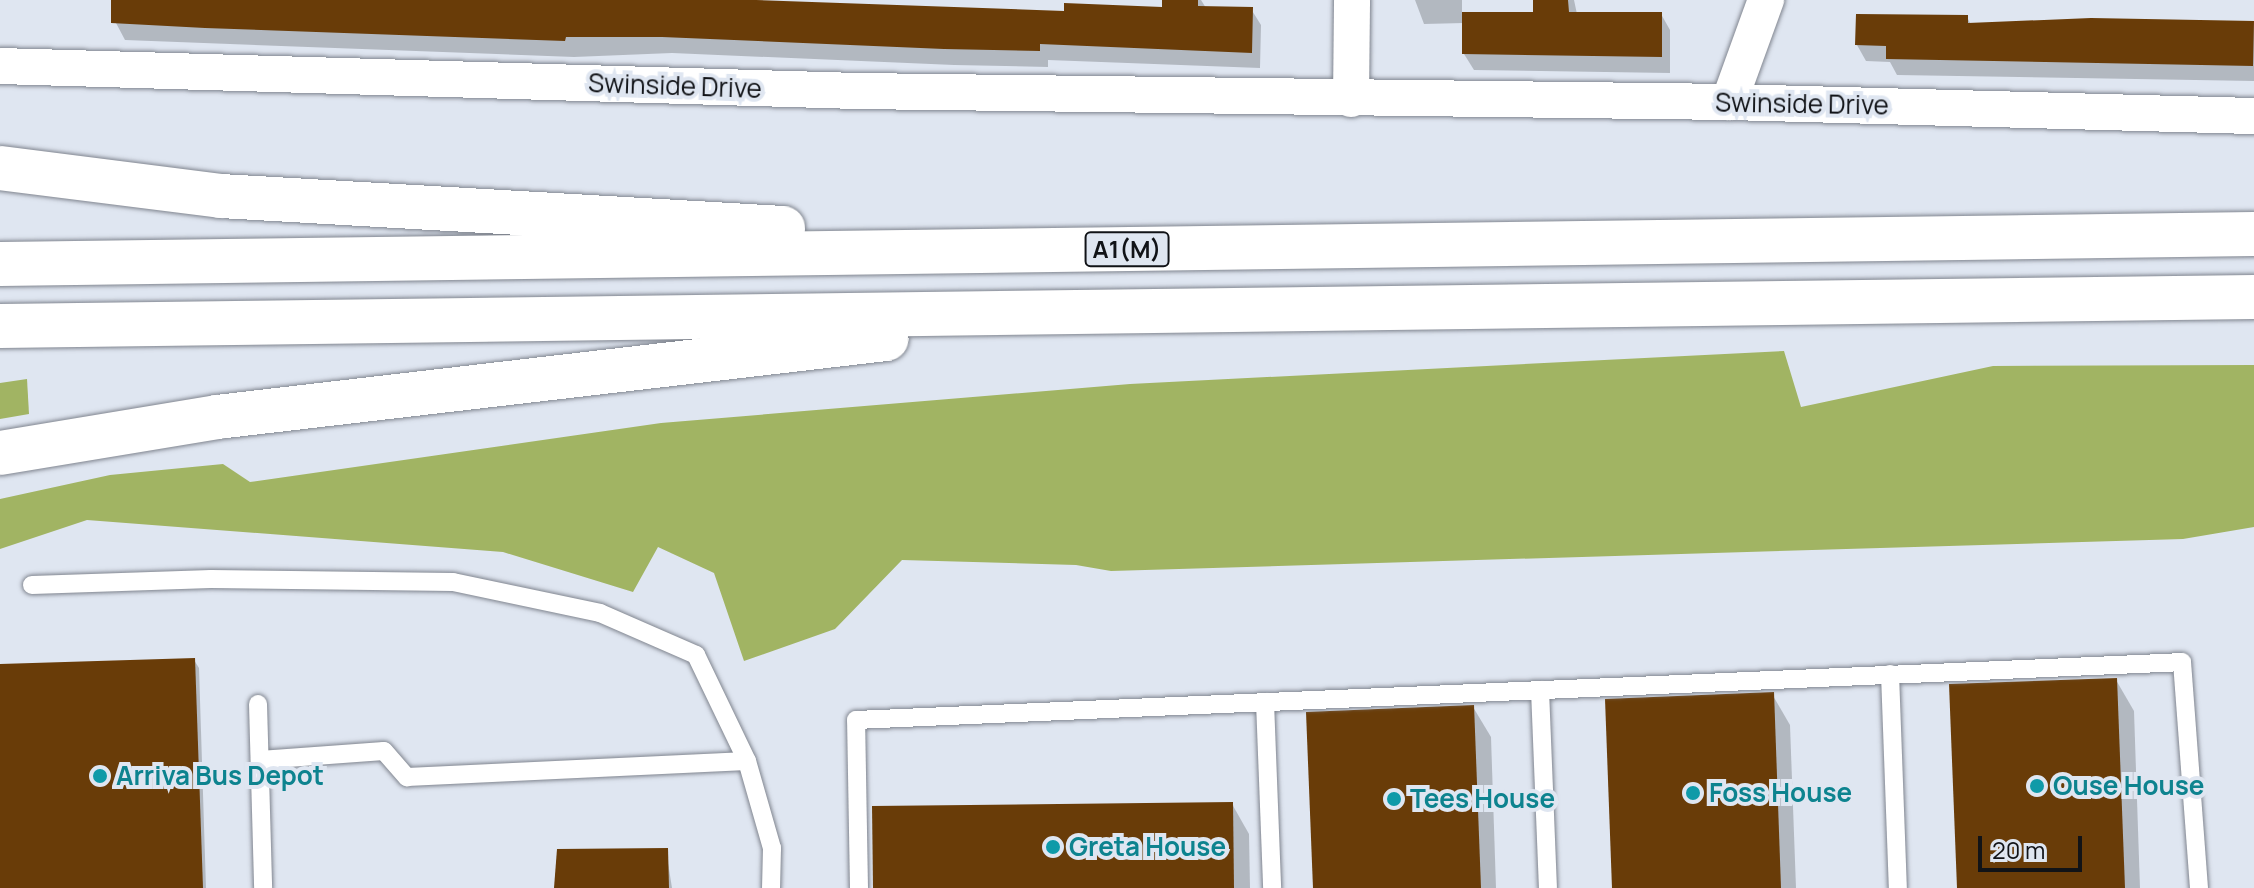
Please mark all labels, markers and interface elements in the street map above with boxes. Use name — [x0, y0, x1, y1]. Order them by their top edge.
street label: Swinside Drive — [588, 67, 762, 105]
street label: Swinside Drive — [1715, 87, 1889, 121]
road number: A1(M) — [1083, 229, 1171, 269]
place label: Arriva Bus Depot — [116, 760, 324, 792]
marker: Arriva Bus Depot — [91, 767, 109, 785]
place label: Ouse House — [2053, 770, 2205, 802]
place label: Foss House — [1709, 777, 1852, 809]
marker: Ouse House — [2028, 777, 2046, 795]
place label: Tees House — [1410, 783, 1555, 815]
marker: Foss House — [1684, 784, 1702, 802]
marker: Tees House — [1385, 790, 1403, 808]
scale bar — [1982, 820, 2086, 870]
place label: Greta House — [1069, 831, 1226, 863]
text: 20 m — [1992, 833, 2045, 866]
marker: Greta House — [1044, 838, 1062, 856]

